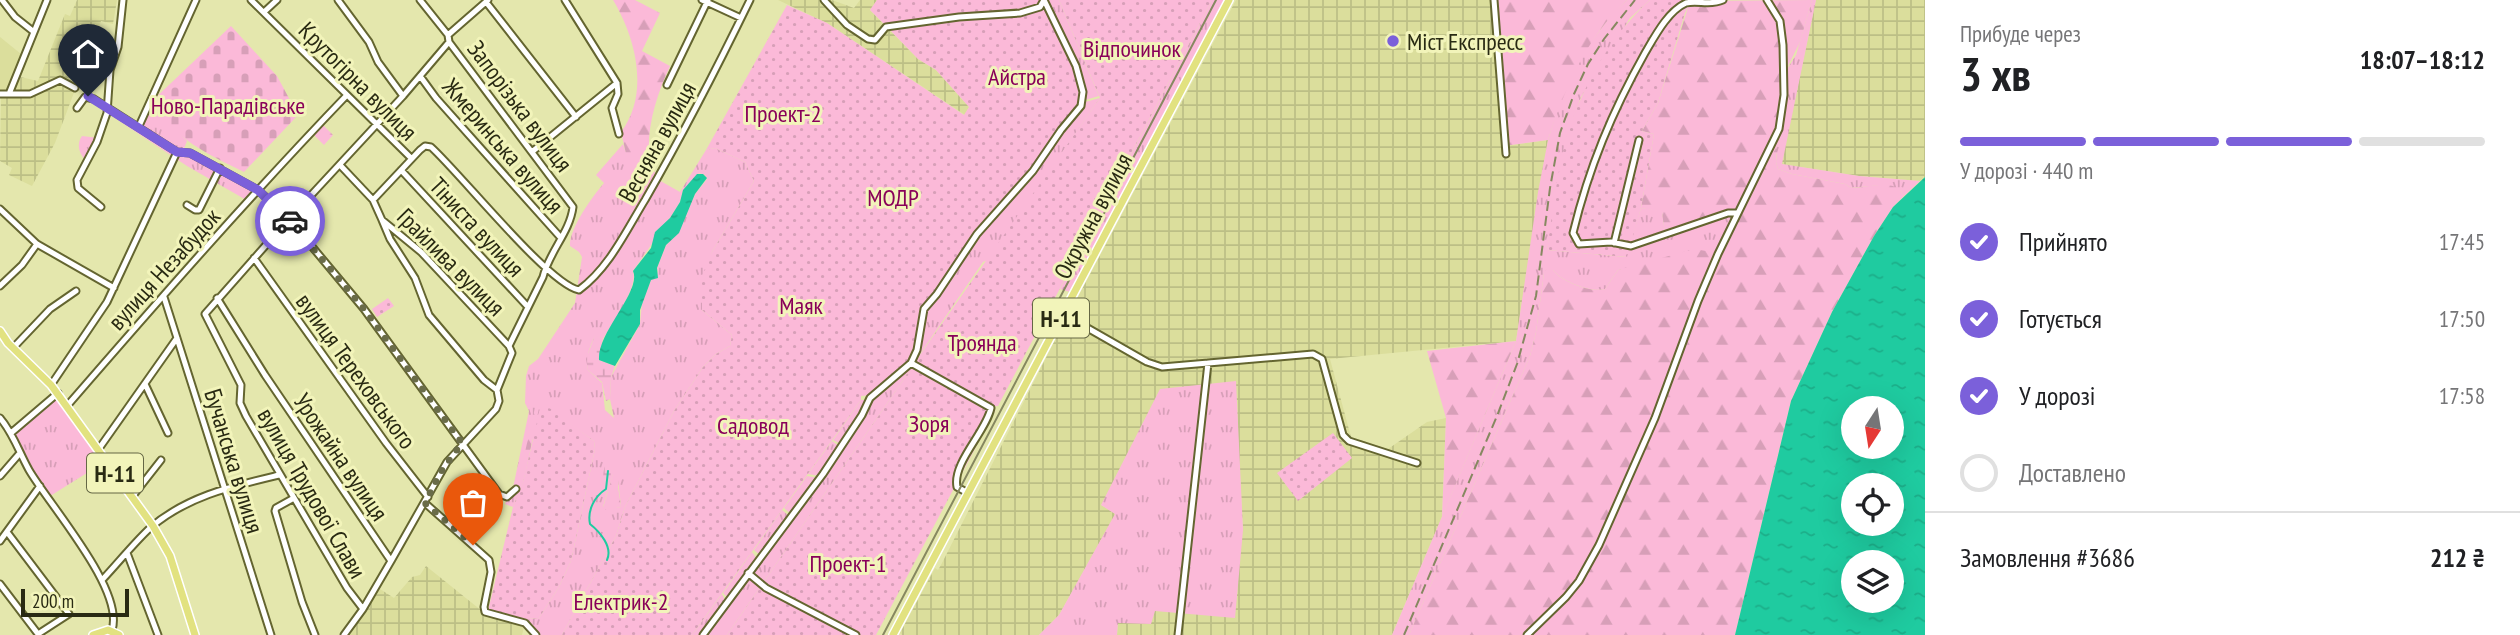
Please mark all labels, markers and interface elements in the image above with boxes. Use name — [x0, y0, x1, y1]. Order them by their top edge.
street label: Крутогірна вулиця — [292, 15, 424, 147]
text: Прибуде через — [1960, 19, 2081, 48]
pin — [58, 24, 118, 96]
place label: Міст Експресс — [1407, 26, 1524, 57]
park label: Відпочинок — [1083, 33, 1182, 64]
marker: Міст Експресс — [1385, 33, 1401, 49]
street label: Запорізька вулиця — [461, 34, 579, 178]
icon: home — [69, 35, 107, 73]
text: 18:07–18:12 — [2360, 43, 2485, 76]
text: 3 хв — [1960, 44, 2031, 104]
park label: Айстра — [988, 61, 1046, 92]
street label: Жмеринська вулиця — [435, 71, 570, 220]
street label: Весняна вулиця — [611, 76, 703, 208]
park label: Ново-Парадівське — [151, 90, 305, 121]
park label: Проект-2 — [744, 98, 822, 129]
street label: Окружна вулиця — [1047, 148, 1139, 284]
text: У дорозі · 440 m — [1960, 156, 2093, 185]
street label: Тіниста вулиця — [423, 171, 531, 283]
park label: МОДР — [867, 182, 919, 213]
courier — [255, 186, 325, 256]
street label: вулиця Незабудок — [101, 201, 227, 336]
street label: Грайлива вулиця — [390, 201, 512, 323]
icon: car — [271, 202, 309, 240]
icon: check — [1960, 223, 1998, 261]
text: Прийнято — [2019, 225, 2107, 258]
text: 17:45 — [2439, 227, 2485, 256]
street label: вулиця Тереховського — [289, 287, 423, 455]
park label: Маяк — [779, 290, 823, 321]
road number: Н-11 — [1033, 298, 1089, 338]
icon: check — [1960, 300, 1998, 338]
text: Готується — [2019, 302, 2102, 335]
text: 17:50 — [2439, 304, 2485, 333]
park label: Троянда — [947, 327, 1017, 358]
icon: check — [1960, 377, 1998, 415]
text: У дорозі — [2019, 379, 2096, 412]
text: 17:58 — [2439, 381, 2485, 410]
street label: Бучанська вулиця — [197, 385, 271, 537]
street label: Урожайна вулиця — [287, 387, 395, 527]
north arrow — [1841, 396, 1904, 458]
map controls — [1841, 396, 1904, 613]
street label: вулиця Трудової Слави — [251, 402, 373, 584]
park label: Зоря — [909, 408, 949, 439]
park label: Садовод — [717, 410, 789, 441]
road number: Н-11 — [87, 453, 143, 492]
text: Доставлено — [2019, 456, 2126, 489]
pin — [443, 473, 503, 545]
button: locate — [1841, 473, 1904, 536]
icon: bag — [454, 484, 492, 522]
text: Замовлення #3686 — [1960, 541, 2135, 574]
text: 212 ₴ — [2430, 541, 2485, 574]
park label: Проект-1 — [809, 548, 887, 579]
button: layers — [1841, 550, 1904, 613]
scale bar — [21, 586, 130, 618]
park label: Електрик-2 — [574, 586, 669, 617]
text: 200 m — [32, 589, 74, 613]

